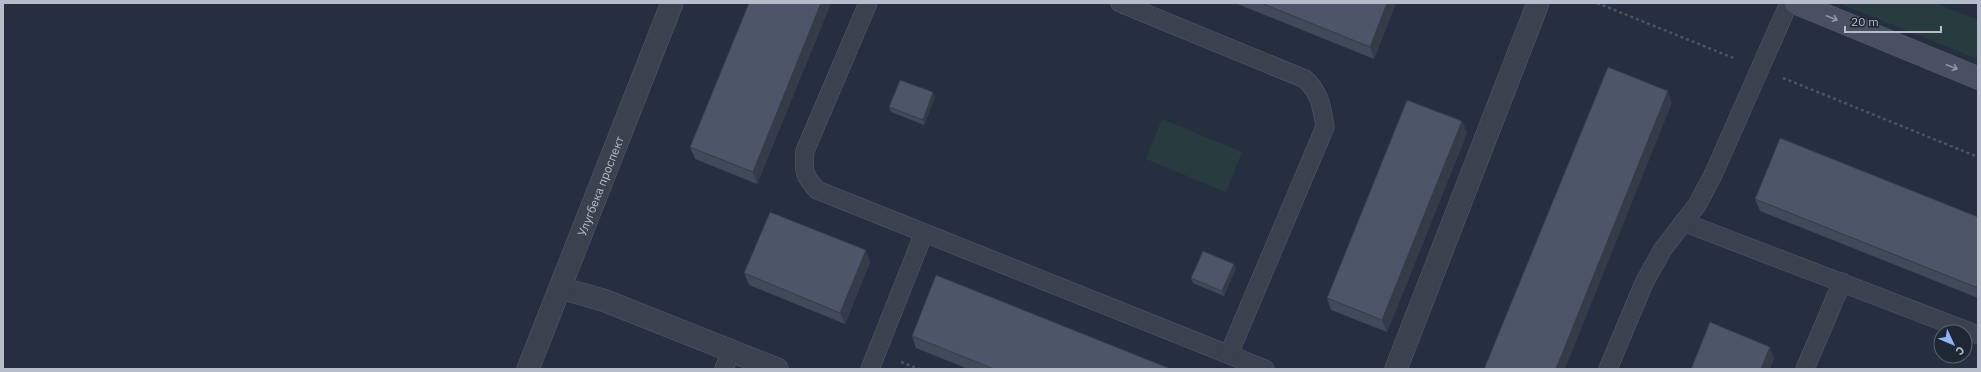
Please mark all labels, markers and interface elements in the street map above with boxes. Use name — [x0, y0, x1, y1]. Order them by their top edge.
scale bar — [1845, 8, 1941, 34]
text: 20 m — [1851, 14, 1879, 29]
one-way arrow — [1825, 15, 1837, 22]
one-way arrow — [1945, 64, 1957, 72]
street label: Улугбека проспект — [574, 133, 627, 238]
north arrow — [1933, 324, 1973, 364]
text: С — [1953, 344, 1968, 358]

